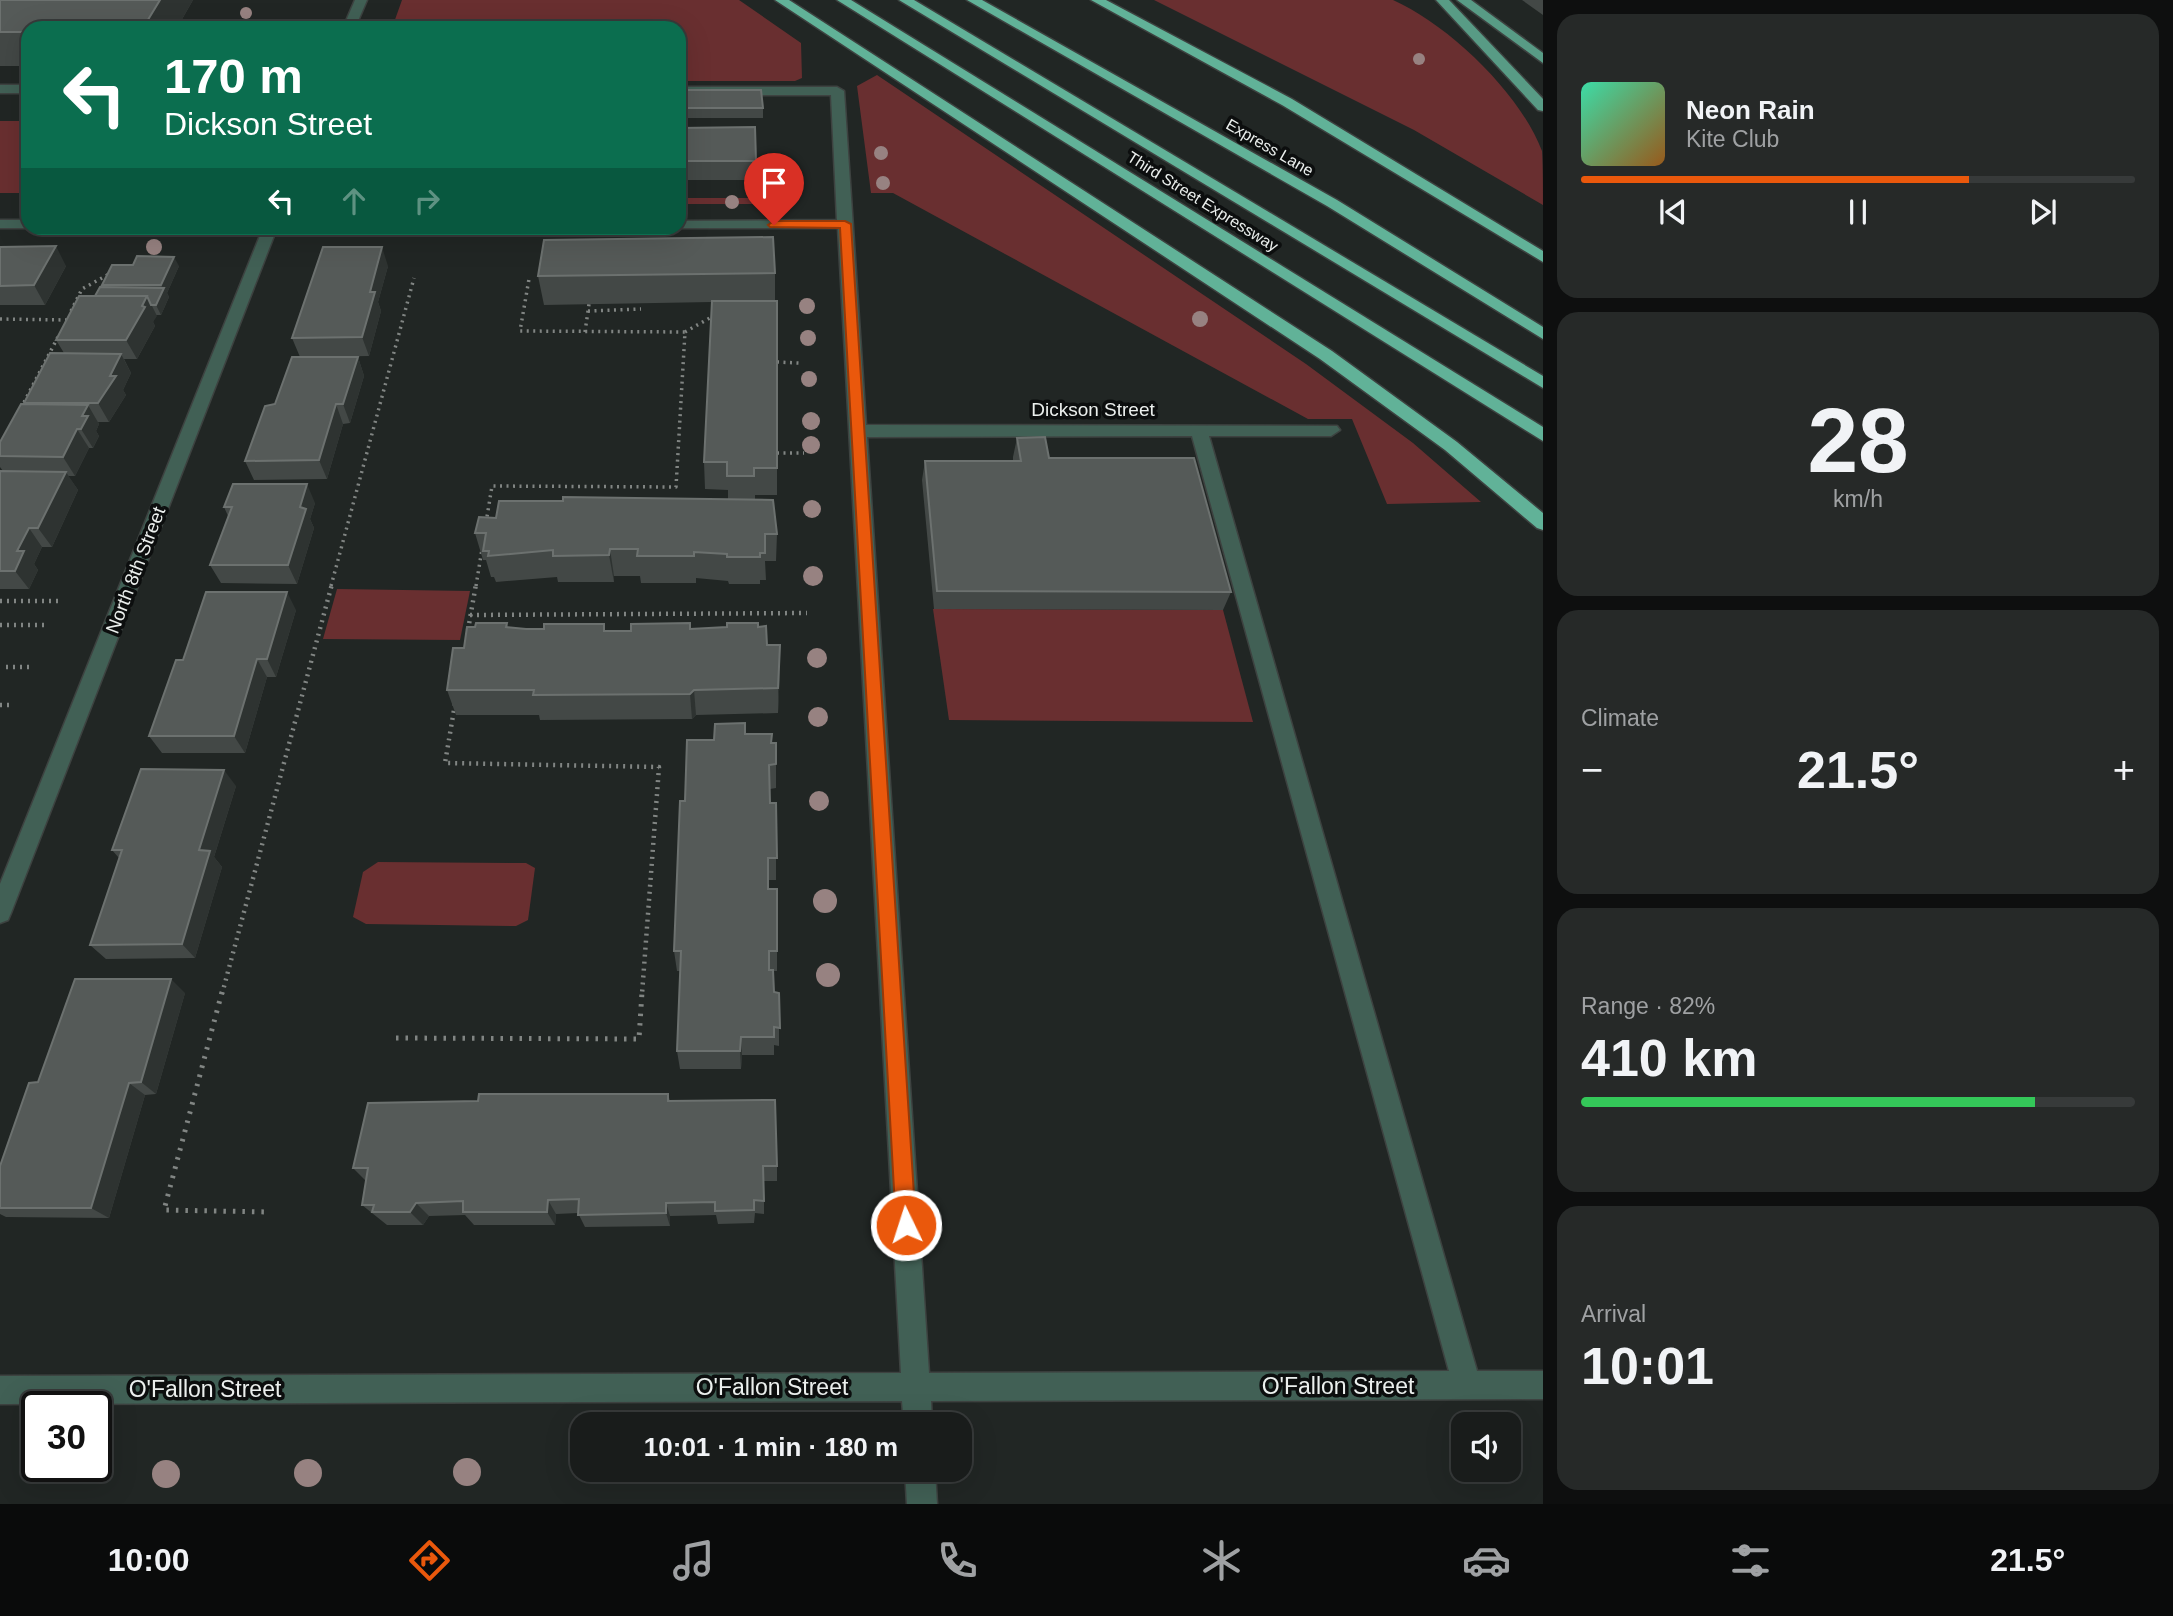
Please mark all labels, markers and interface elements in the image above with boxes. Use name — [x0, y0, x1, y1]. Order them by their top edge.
icon: left — [49, 49, 140, 140]
text: 170 m — [164, 49, 303, 103]
text: Neon Rain — [1686, 95, 1815, 125]
text: Dickson Street — [164, 106, 372, 142]
street label: Express Lane — [1223, 116, 1316, 179]
text: Kite Club — [1686, 126, 1779, 152]
street label: Third Street Expressway — [1124, 148, 1281, 255]
pin — [744, 153, 804, 225]
icon: arrive — [755, 164, 793, 202]
icon: left — [262, 182, 300, 220]
icon: ahead — [335, 182, 373, 220]
icon: right — [408, 182, 446, 220]
icon: previous — [1654, 193, 1692, 231]
icon: pause — [1839, 193, 1877, 231]
icon: next — [2024, 193, 2062, 231]
text: 28 — [1807, 390, 1909, 491]
street label: Dickson Street — [1031, 399, 1155, 420]
text: km/h — [1833, 486, 1883, 512]
street label: North 8th Street — [102, 503, 170, 637]
text: Climate — [1581, 705, 1659, 731]
text: 21.5° — [1797, 741, 1919, 799]
text: − — [1581, 749, 1603, 791]
text: + — [2113, 749, 2135, 791]
text: Range · 82% — [1581, 993, 1715, 1019]
text: 410 km — [1581, 1029, 1757, 1087]
position arrow — [869, 1188, 943, 1262]
text: Arrival — [1581, 1301, 1646, 1327]
text: 10:01 — [1581, 1337, 1714, 1395]
street label: O'Fallon Street — [1262, 1373, 1415, 1399]
street label: O'Fallon Street — [696, 1374, 849, 1400]
street label: O'Fallon Street — [129, 1376, 282, 1402]
speed limit sign: 30 — [21, 1391, 112, 1482]
map controls — [1451, 1412, 1521, 1482]
button: sound — [1451, 1412, 1521, 1482]
text: 10:01 · 1 min · 180 m — [644, 1432, 898, 1462]
icon: directions — [405, 1536, 454, 1585]
icon: music — [669, 1536, 718, 1585]
icon: phone — [933, 1536, 982, 1585]
icon: climate — [1197, 1536, 1246, 1585]
icon: car — [1462, 1536, 1511, 1585]
icon: filters — [1726, 1536, 1775, 1585]
text: 10:00 — [108, 1542, 189, 1578]
text: 21.5° — [1990, 1542, 2065, 1578]

